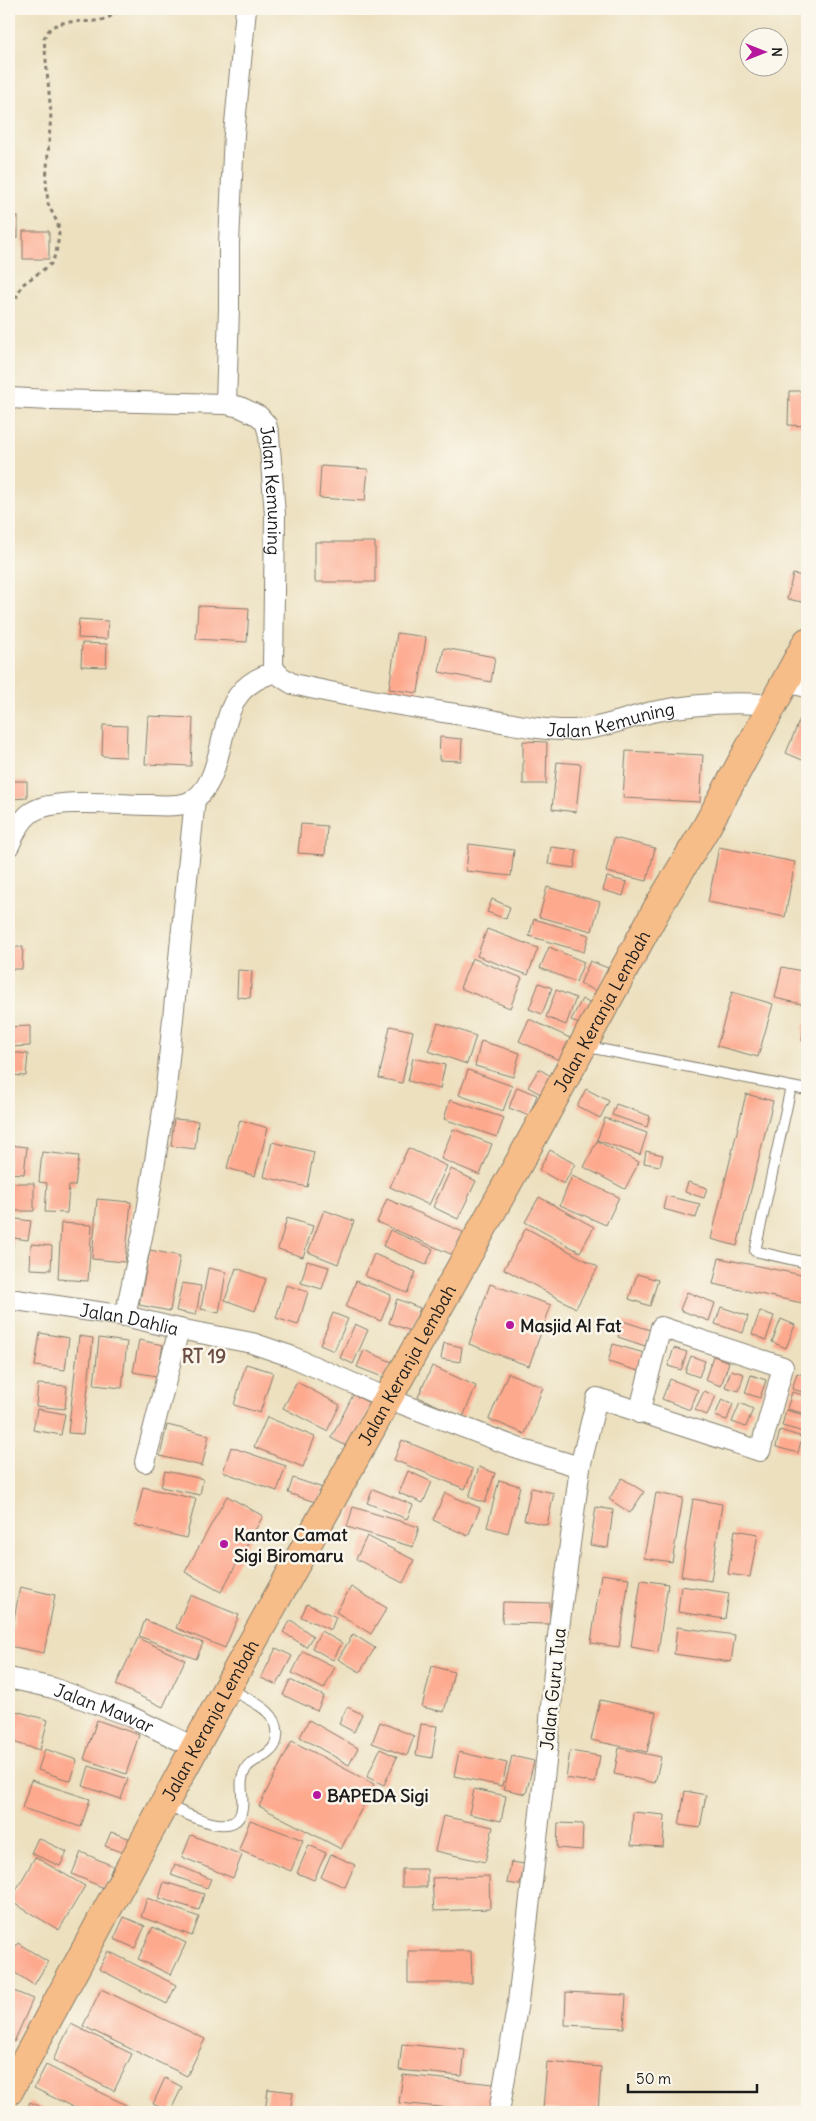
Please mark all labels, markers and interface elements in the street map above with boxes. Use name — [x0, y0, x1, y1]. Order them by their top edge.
north arrow — [738, 28, 788, 78]
text: N — [768, 47, 786, 57]
street label: Jalan Kemuning — [255, 423, 287, 555]
street label: Jalan Kemuning — [546, 697, 676, 742]
street label: Jalan Keranja Lembah — [548, 926, 655, 1096]
street label: Jalan Keranja Lembah — [353, 1280, 461, 1449]
street label: Jalan Dahlia — [78, 1298, 181, 1340]
place label: Masjid Al Fat — [520, 1314, 622, 1337]
marker: Masjid Al Fat — [504, 1319, 516, 1331]
district label: RT 19 — [182, 1344, 226, 1368]
place label: Kantor Camat Sigi Biromaru — [234, 1523, 348, 1567]
marker: Kantor Camat Sigi Biromaru — [218, 1538, 230, 1550]
street label: Jalan Guru Tua — [535, 1627, 571, 1751]
street label: Jalan Keranja Lembah — [157, 1635, 263, 1805]
street label: Jalan Mawar — [51, 1678, 158, 1738]
place label: BAPEDA Sigi — [327, 1784, 428, 1807]
marker: BAPEDA Sigi — [311, 1789, 323, 1801]
scale bar — [628, 2061, 757, 2093]
text: 50 m — [636, 2069, 671, 2088]

